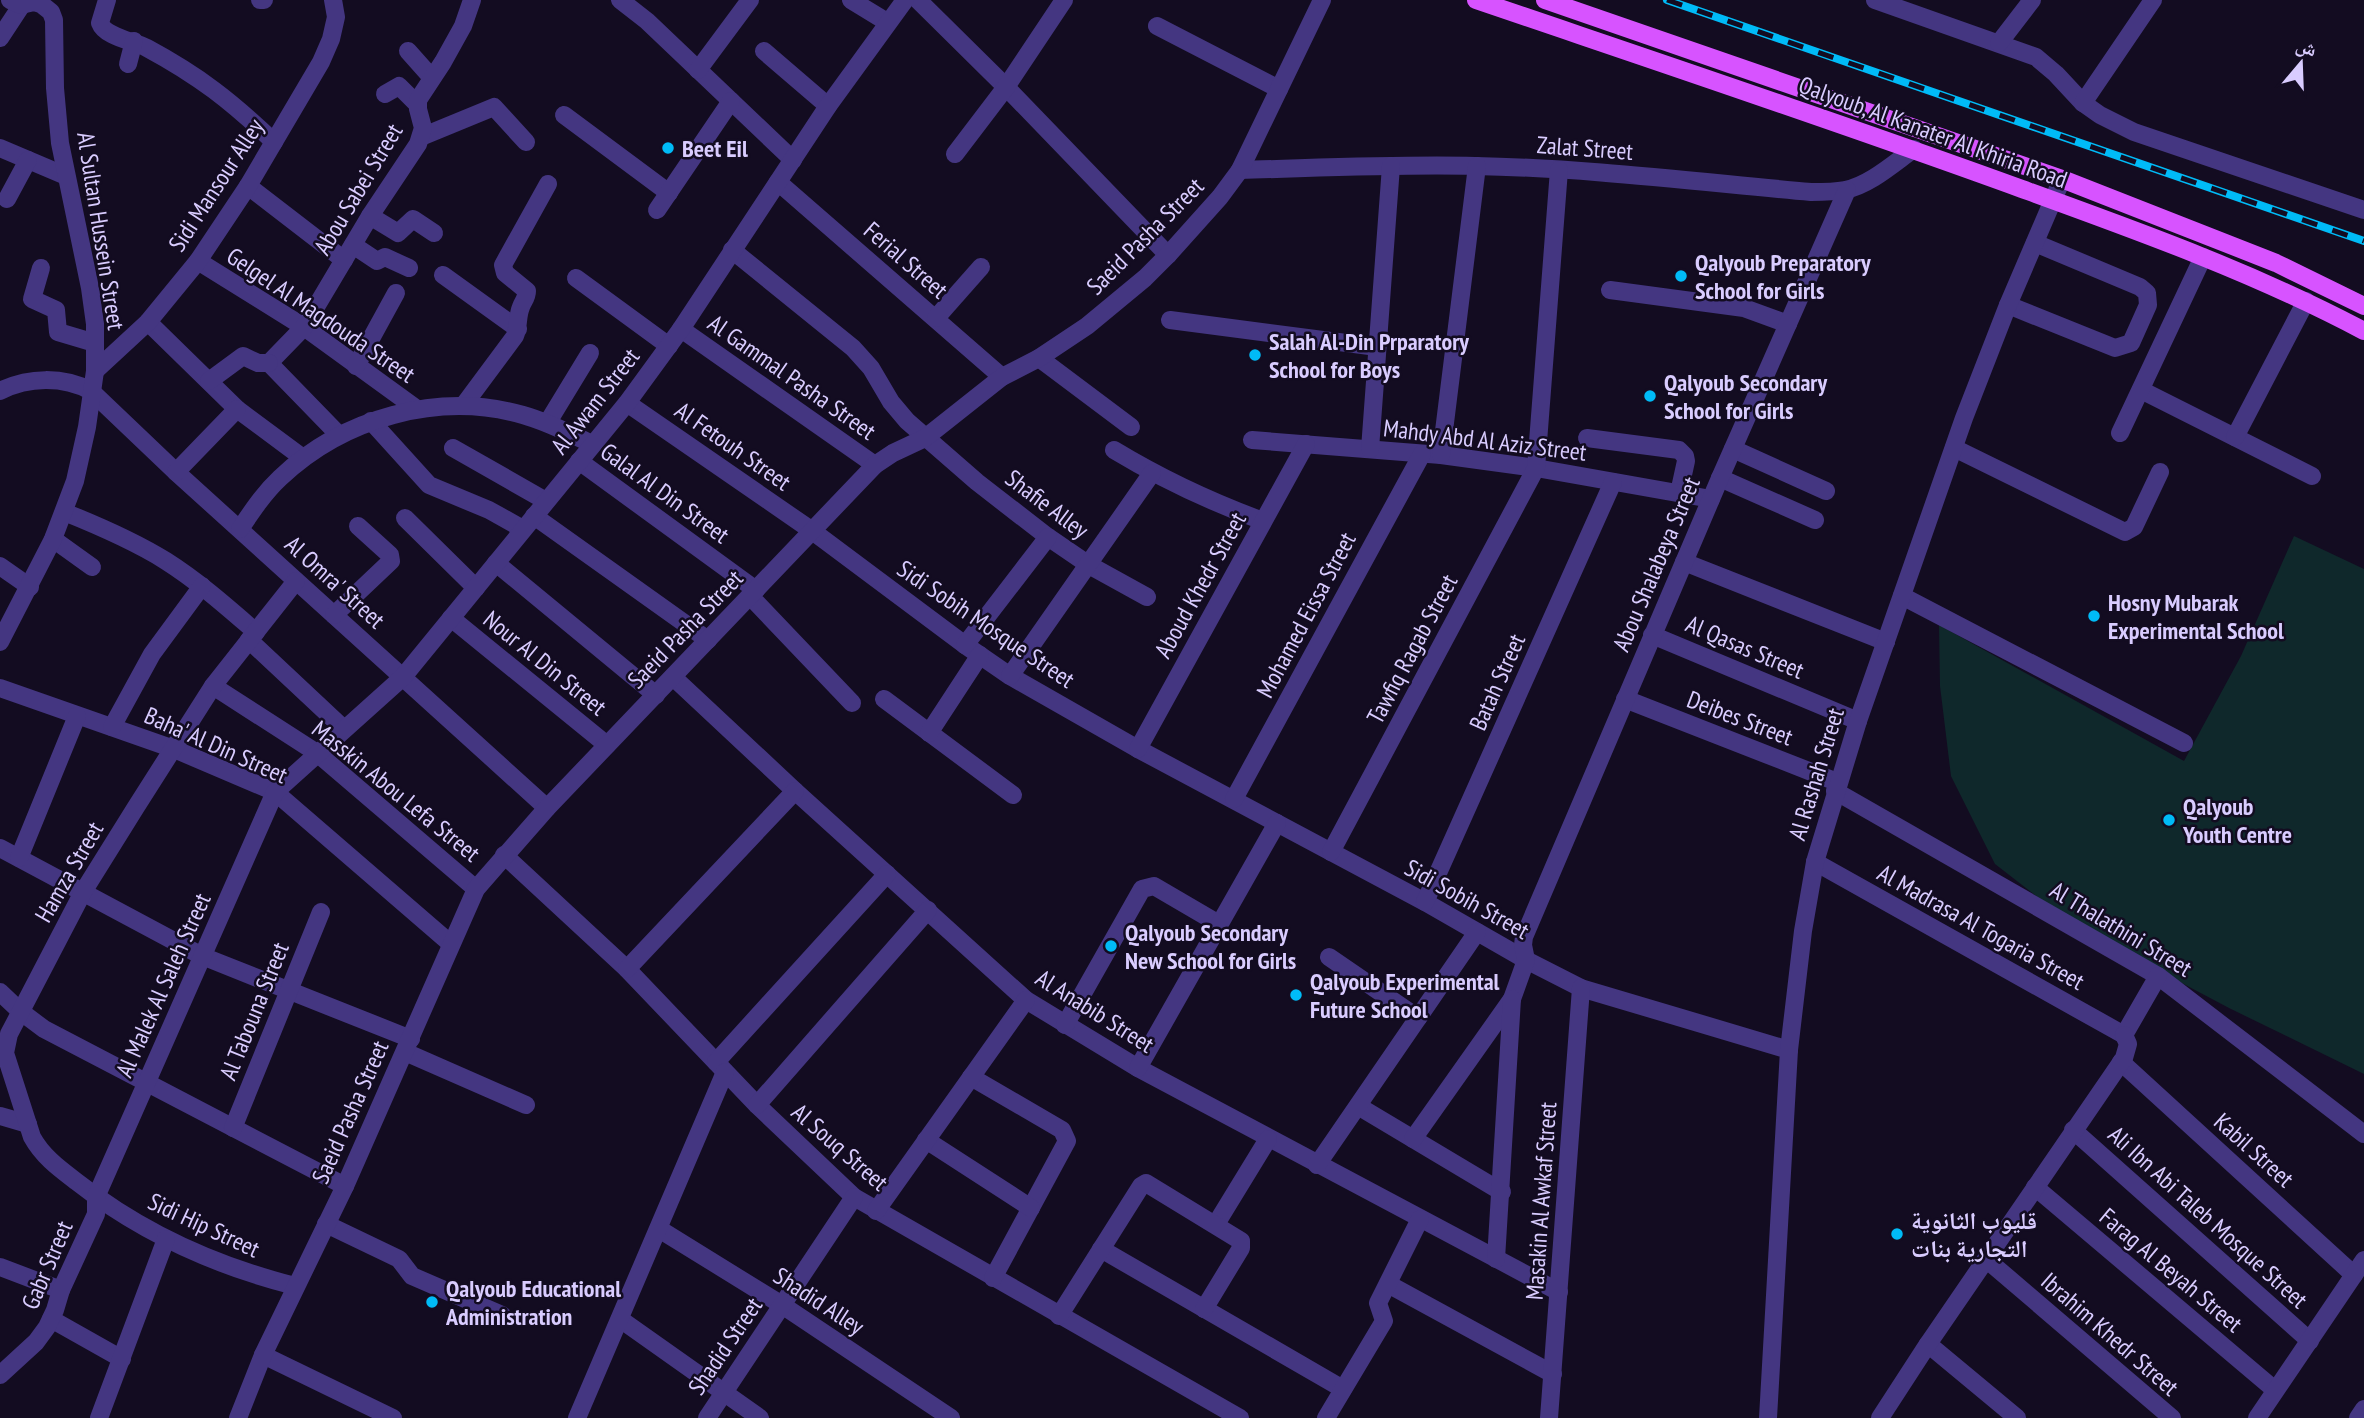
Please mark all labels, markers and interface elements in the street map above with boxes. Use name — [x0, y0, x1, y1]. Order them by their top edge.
north arrow — [2266, 28, 2336, 98]
text: ش — [2293, 32, 2320, 62]
street label: Qalyoub, Al Kanater Al Khiria Road — [1795, 69, 2071, 195]
street label: Sidi Mansour Alley — [161, 113, 271, 257]
street label: Abou Sabei Street — [307, 117, 410, 260]
street label: Zalat Street — [1536, 129, 1635, 167]
street label: Al Sultan Hussein Street — [70, 130, 132, 333]
place label: Beet Eil — [682, 133, 748, 164]
marker: Beet Eil — [660, 140, 676, 156]
street label: Saeid Pasha Street — [1080, 171, 1210, 301]
street label: Ferial Street — [858, 215, 955, 305]
street label: Gelgel Al Magdouda Street — [221, 240, 422, 390]
place label: Qalyoub Preparatory School for Girls — [1695, 247, 1871, 306]
marker: Qalyoub Preparatory School for Girls — [1673, 268, 1689, 284]
street label: Al Gammal Pasha Street — [702, 308, 882, 447]
place label: Salah Al-Din Prparatory School for Boys — [1269, 326, 1469, 385]
street label: Al Awam Street — [544, 341, 646, 460]
marker: Salah Al-Din Prparatory School for Boys — [1247, 347, 1263, 363]
place label: Qalyoub Secondary School for Girls — [1664, 367, 1827, 426]
marker: Qalyoub Secondary School for Girls — [1642, 388, 1658, 404]
street label: Al Fetouh Street — [669, 395, 797, 497]
street label: Mahdy Abd Al Aziz Street — [1382, 412, 1589, 468]
street label: Galal Al Din Street — [594, 436, 736, 550]
street label: Shafie Alley — [999, 463, 1095, 545]
street label: Abou Shalabeya Street — [1605, 472, 1707, 656]
street label: Aboud Khedr Street — [1147, 506, 1253, 663]
street label: Mohamed Eissa Street — [1249, 527, 1363, 703]
street label: Al Omra' Street — [278, 529, 392, 635]
street label: Sidi Sobih Mosque Street — [891, 553, 1081, 695]
street label: Saeid Pasha Street — [621, 563, 750, 695]
street label: Tawfiq Ragab Street — [1360, 569, 1465, 729]
place label: Hosny Mubarak Experimental School — [2108, 587, 2284, 646]
street label: Nour Al Din Street — [477, 604, 613, 722]
street label: Al Qasas Street — [1681, 608, 1809, 686]
marker: Hosny Mubarak Experimental School — [2086, 608, 2102, 624]
street label: Batah Street — [1462, 629, 1532, 735]
street label: Deibes Street — [1683, 684, 1798, 752]
street label: Baha' Al Din Street — [140, 700, 293, 790]
street label: Al Rashah Street — [1781, 704, 1851, 844]
street label: Masskin Abou Lefa Street — [306, 714, 487, 869]
place label: Qalyoub Youth Centre — [2182, 791, 2292, 850]
marker: Qalyoub Youth Centre — [2161, 812, 2177, 828]
street label: Hamza Street — [28, 816, 110, 928]
street label: Sidi Sobih Street — [1399, 852, 1535, 946]
street label: Al Madrasa Al Togaria Street — [1872, 857, 2090, 997]
street label: Al Thalathini Street — [2044, 874, 2198, 984]
street label: Al Malek Al Saleh Street — [109, 888, 218, 1082]
place label: Qalyoub Secondary New School for Girls — [1125, 917, 1296, 976]
street label: Al Tabouna Street — [212, 937, 296, 1084]
marker: Qalyoub Secondary New School for Girls — [1103, 938, 1119, 954]
street label: Al Anabib Street — [1030, 962, 1160, 1060]
place label: Qalyoub Experimental Future School — [1310, 966, 1500, 1025]
marker: Qalyoub Experimental Future School — [1288, 987, 1304, 1003]
street label: Saeid Pasha Street — [305, 1035, 395, 1188]
street label: Al Souq Street — [785, 1097, 895, 1198]
street label: Masakin Al Awkaf Street — [1519, 1101, 1563, 1301]
street label: Kabil Street — [2208, 1106, 2301, 1194]
street label: Ali Ibn Abi Taleb Mosque Street — [2102, 1119, 2315, 1315]
street label: Sidi Hip Street — [143, 1186, 265, 1264]
street label: Farag Al Beyah Street — [2093, 1201, 2249, 1339]
place label: قليوب الثانوية التجارية بنات — [1911, 1205, 2037, 1264]
street label: Gabr Street — [15, 1216, 80, 1314]
marker: قليوب الثانوية التجارية بنات — [1889, 1226, 1905, 1242]
street label: Shadid Alley — [768, 1260, 870, 1342]
street label: Ibrahim Khedr Street — [2035, 1266, 2186, 1403]
place label: Qalyoub Educational Administration — [445, 1273, 621, 1332]
street label: Shadid Street — [681, 1291, 769, 1401]
marker: Qalyoub Educational Administration — [424, 1294, 440, 1310]

